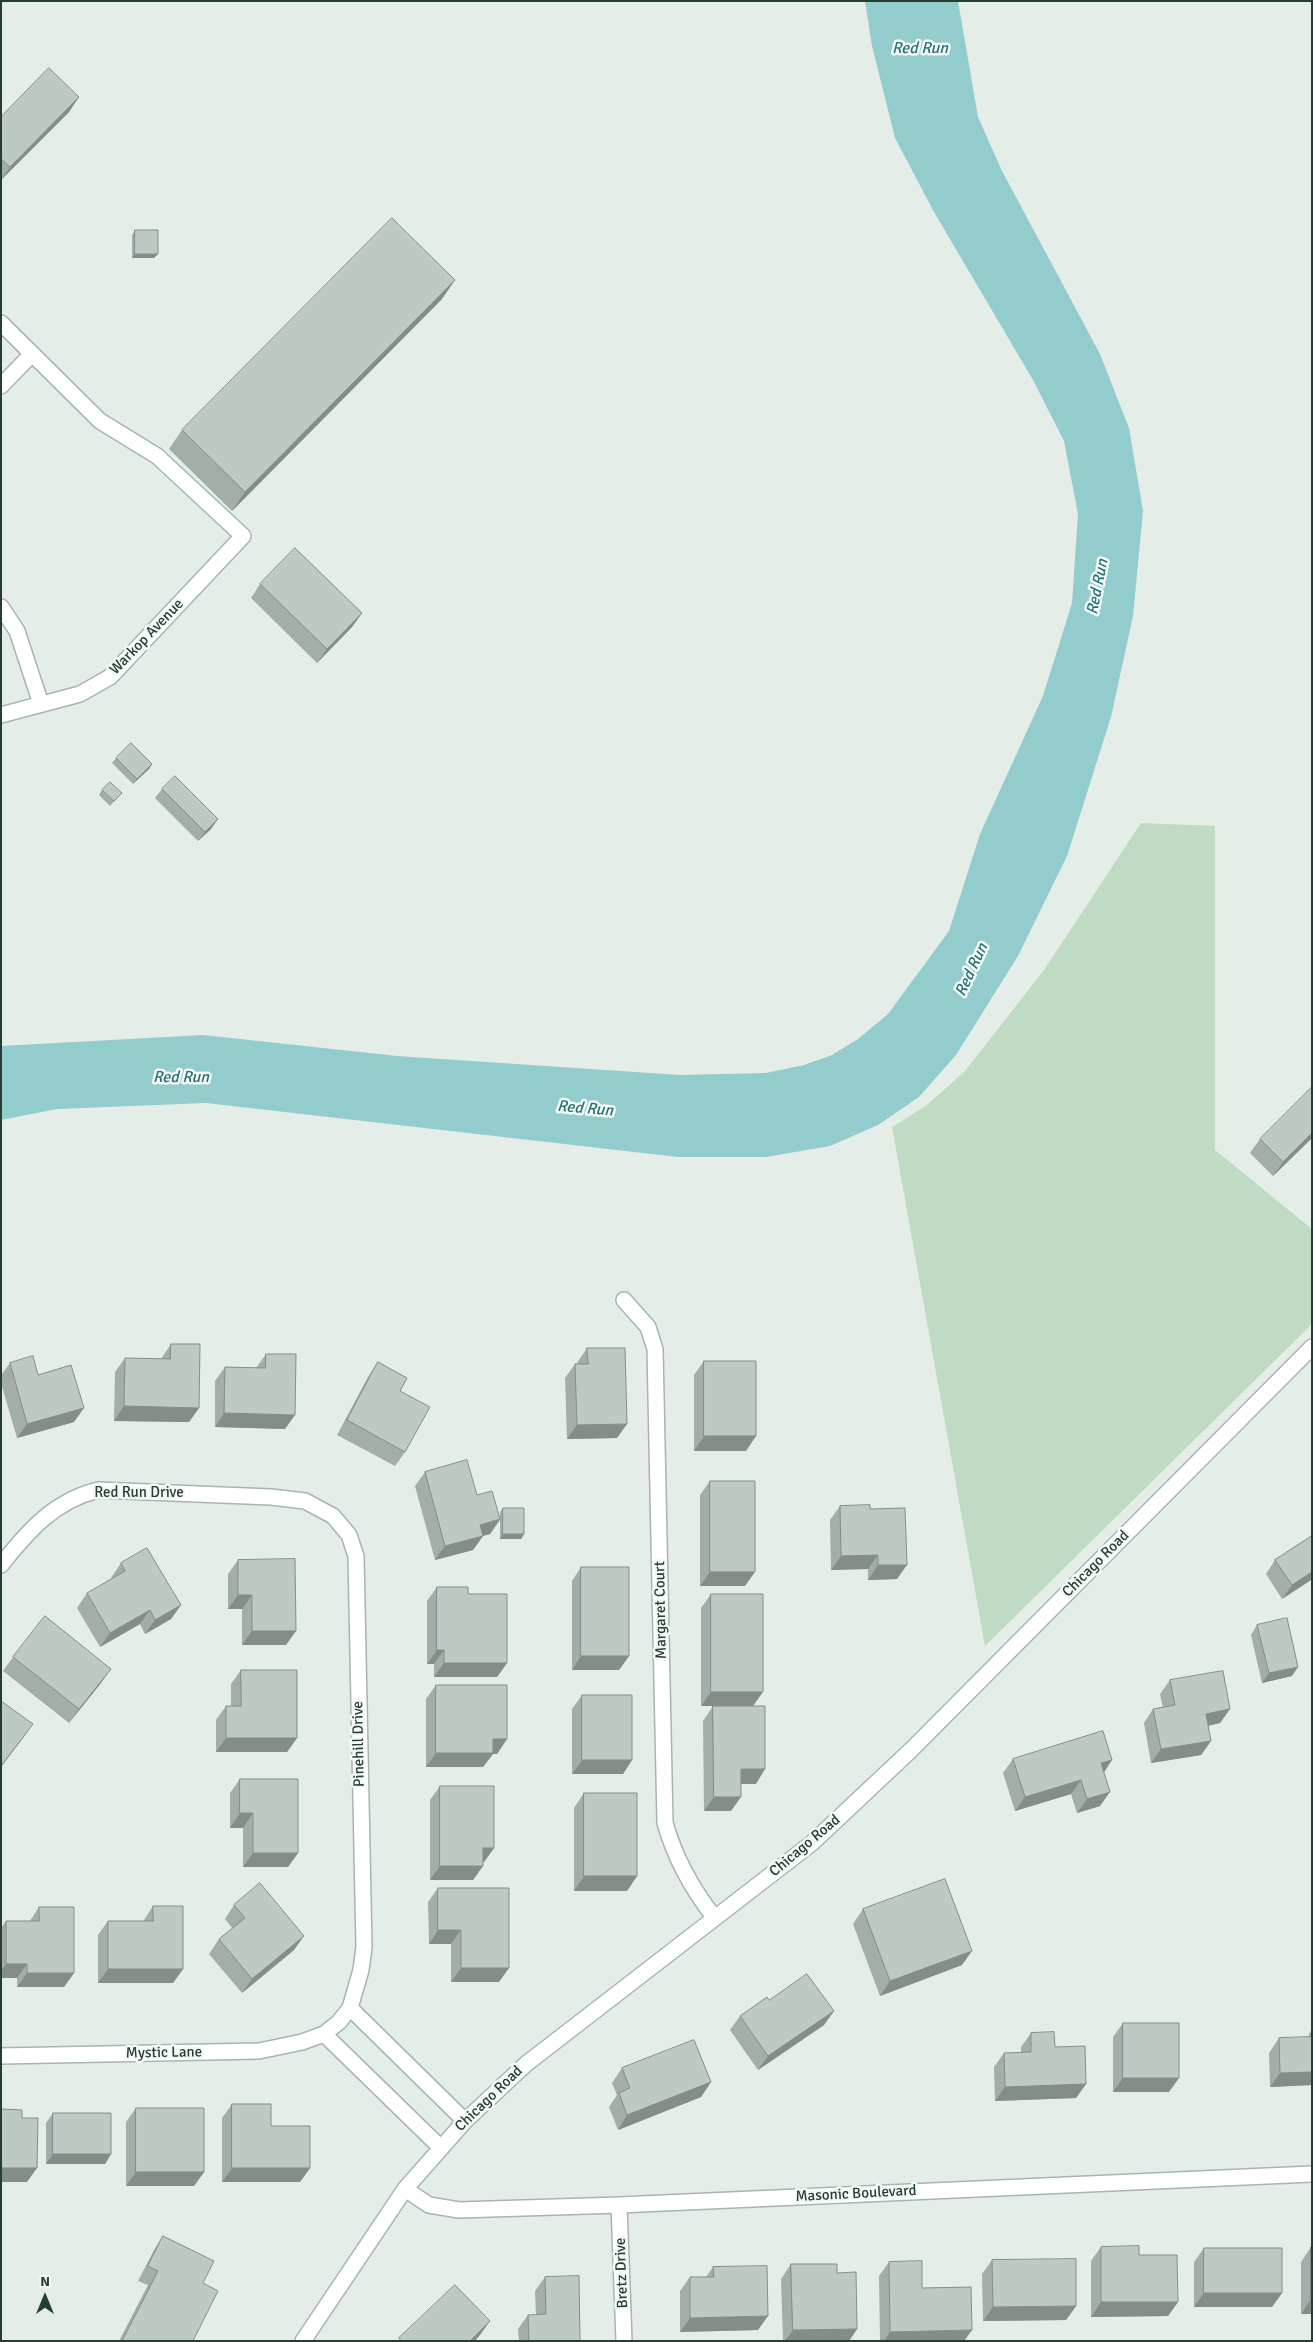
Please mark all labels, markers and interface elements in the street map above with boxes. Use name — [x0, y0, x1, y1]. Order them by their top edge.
water label: Red Run — [892, 39, 948, 59]
water label: Red Run — [1083, 558, 1113, 616]
street label: Warkop Avenue — [106, 595, 188, 679]
water label: Red Run — [951, 941, 993, 999]
water label: Red Run — [153, 1068, 209, 1088]
water label: Red Run — [556, 1097, 614, 1121]
street label: Red Run Drive — [94, 1484, 184, 1502]
street label: Chicago Road — [1059, 1527, 1133, 1601]
street label: Margaret Court — [651, 1561, 671, 1659]
street label: Pinehill Drive — [349, 1701, 369, 1787]
street label: Chicago Road — [766, 1811, 844, 1881]
street label: Mystic Lane — [126, 2043, 202, 2063]
street label: Chicago Road — [451, 2062, 527, 2136]
street label: Masonic Boulevard — [795, 2182, 917, 2206]
street label: Bretz Drive — [612, 2237, 632, 2309]
north arrow — [20, 2272, 70, 2322]
text: N — [40, 2273, 50, 2290]

